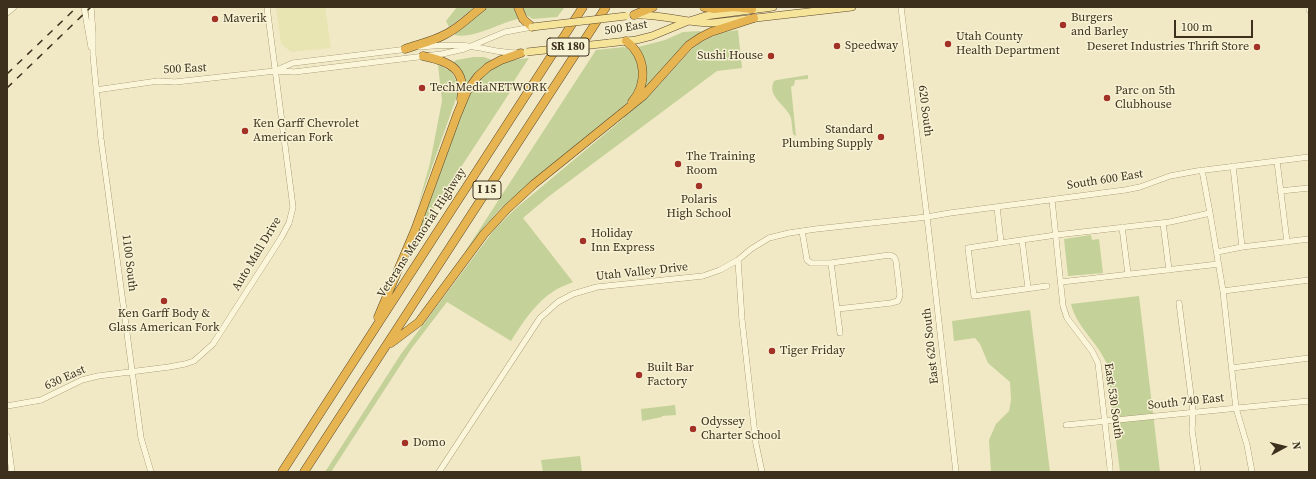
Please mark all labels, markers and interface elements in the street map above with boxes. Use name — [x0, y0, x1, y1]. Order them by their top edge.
place label: Burgers and Barley — [1071, 11, 1128, 39]
place label: Maverik — [223, 12, 267, 26]
scale bar — [1176, 12, 1255, 38]
marker: Maverik — [210, 14, 220, 24]
street label: 500 East — [604, 18, 648, 38]
text: 100 m — [1181, 19, 1213, 35]
marker: Burgers and Barley — [1058, 20, 1068, 30]
place label: Utah County Health Department — [956, 30, 1060, 58]
road number: SR 180 — [547, 38, 589, 56]
place label: Speedway — [845, 39, 898, 53]
marker: Utah County Health Department — [943, 39, 953, 49]
place label: Deseret Industries Thrift Store — [1087, 40, 1249, 54]
marker: Speedway — [832, 41, 842, 51]
marker: Deseret Industries Thrift Store — [1252, 42, 1262, 52]
place label: Sushi House — [697, 49, 763, 63]
marker: Sushi House — [766, 51, 776, 61]
street label: 500 East — [163, 61, 207, 77]
place label: TechMediaNETWORK — [430, 81, 547, 95]
marker: TechMediaNETWORK — [417, 83, 427, 93]
place label: Parc on 5th Clubhouse — [1115, 84, 1175, 112]
street label: 620 South — [915, 85, 935, 137]
marker: Parc on 5th Clubhouse — [1102, 93, 1112, 103]
place label: Ken Garff Chevrolet American Fork — [253, 117, 359, 145]
place label: Standard Plumbing Supply — [782, 123, 873, 151]
marker: Ken Garff Chevrolet American Fork — [240, 126, 250, 136]
marker: Standard Plumbing Supply — [876, 132, 886, 142]
place label: The Training Room — [686, 150, 755, 178]
marker: The Training Room — [673, 159, 683, 169]
street label: Veterans Memorial Highway — [375, 165, 469, 301]
street label: South 600 East — [1066, 167, 1144, 193]
road number: I 15 — [473, 181, 501, 199]
marker: Polaris High School — [694, 181, 704, 191]
place label: Polaris High School — [667, 193, 731, 221]
street label: Auto Mall Drive — [229, 214, 285, 294]
place label: Holiday Inn Express — [591, 227, 655, 255]
street label: 1100 South — [118, 234, 140, 292]
marker: Holiday Inn Express — [578, 236, 588, 246]
street label: Utah Valley Drive — [595, 260, 689, 284]
marker: Ken Garff Body & Glass American Fork — [159, 296, 169, 306]
place label: Ken Garff Body & Glass American Fork — [108, 307, 220, 335]
street label: East 620 South — [920, 307, 942, 385]
place label: Tiger Friday — [780, 344, 845, 358]
marker: Tiger Friday — [767, 346, 777, 356]
place label: Built Bar Factory — [647, 361, 694, 389]
street label: East 530 South — [1101, 362, 1125, 440]
street label: 630 East — [42, 363, 88, 393]
marker: Built Bar Factory — [634, 370, 644, 380]
street label: South 740 East — [1147, 391, 1225, 413]
place label: Odyssey Charter School — [701, 415, 781, 443]
marker: Odyssey Charter School — [688, 424, 698, 434]
north arrow — [1264, 427, 1304, 467]
place label: Domo — [413, 436, 446, 450]
marker: Domo — [400, 438, 410, 448]
text: N — [1288, 441, 1304, 450]

